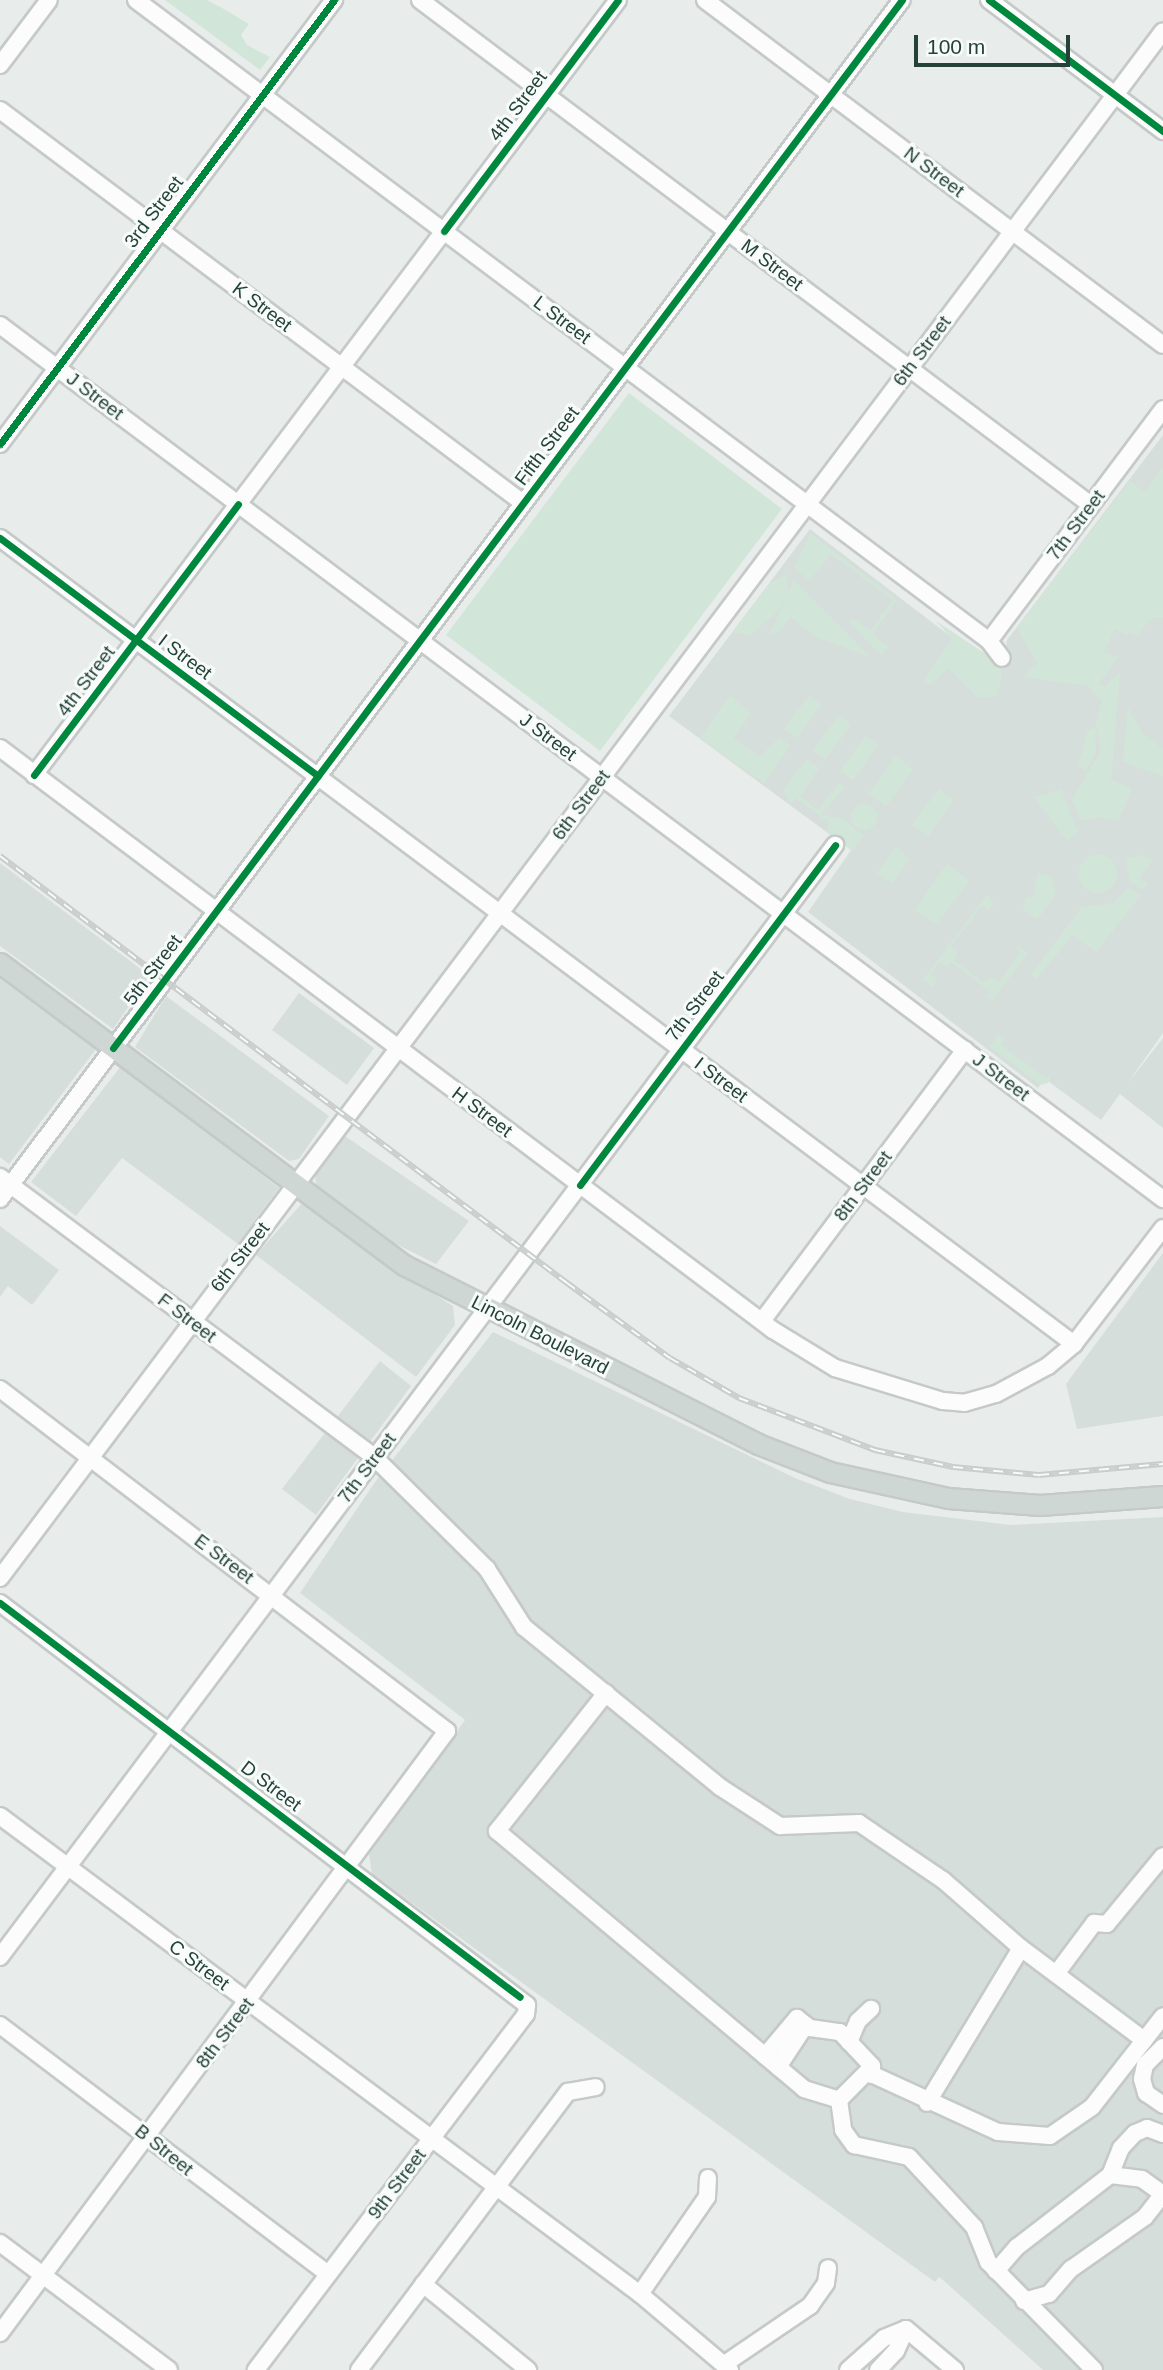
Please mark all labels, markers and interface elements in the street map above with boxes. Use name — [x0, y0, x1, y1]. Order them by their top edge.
scale bar — [918, 21, 1074, 65]
text: 100 m — [927, 35, 985, 58]
street label: 4th Street — [484, 66, 552, 146]
street label: N Street — [899, 142, 969, 202]
street label: 3rd Street — [120, 172, 188, 252]
street label: M Street — [736, 234, 808, 296]
street label: K Street — [228, 277, 296, 337]
street label: L Street — [529, 291, 595, 349]
street label: 6th Street — [888, 311, 956, 391]
street label: J Street — [62, 367, 128, 425]
street label: Fifth Street — [510, 402, 584, 490]
street label: 7th Street — [1042, 485, 1110, 565]
street label: I Street — [154, 629, 216, 685]
street label: 4th Street — [52, 641, 120, 721]
street label: J Street — [515, 708, 581, 766]
street label: 6th Street — [547, 765, 615, 845]
street label: 5th Street — [119, 930, 187, 1010]
street label: 7th Street — [661, 966, 729, 1046]
street label: J Street — [968, 1048, 1034, 1106]
street label: I Street — [690, 1052, 752, 1108]
street label: H Street — [447, 1082, 517, 1142]
street label: 8th Street — [829, 1146, 897, 1226]
street label: 6th Street — [206, 1218, 274, 1296]
street label: F Street — [153, 1289, 221, 1347]
street label: Lincoln Boulevard — [468, 1291, 612, 1379]
street label: 7th Street — [333, 1428, 401, 1508]
street label: E Street — [190, 1529, 258, 1589]
street label: D Street — [236, 1756, 306, 1816]
street label: C Street — [164, 1935, 234, 1995]
street label: 8th Street — [191, 1993, 259, 2073]
street label: B Street — [130, 2120, 198, 2180]
street label: 9th Street — [363, 2144, 431, 2224]

